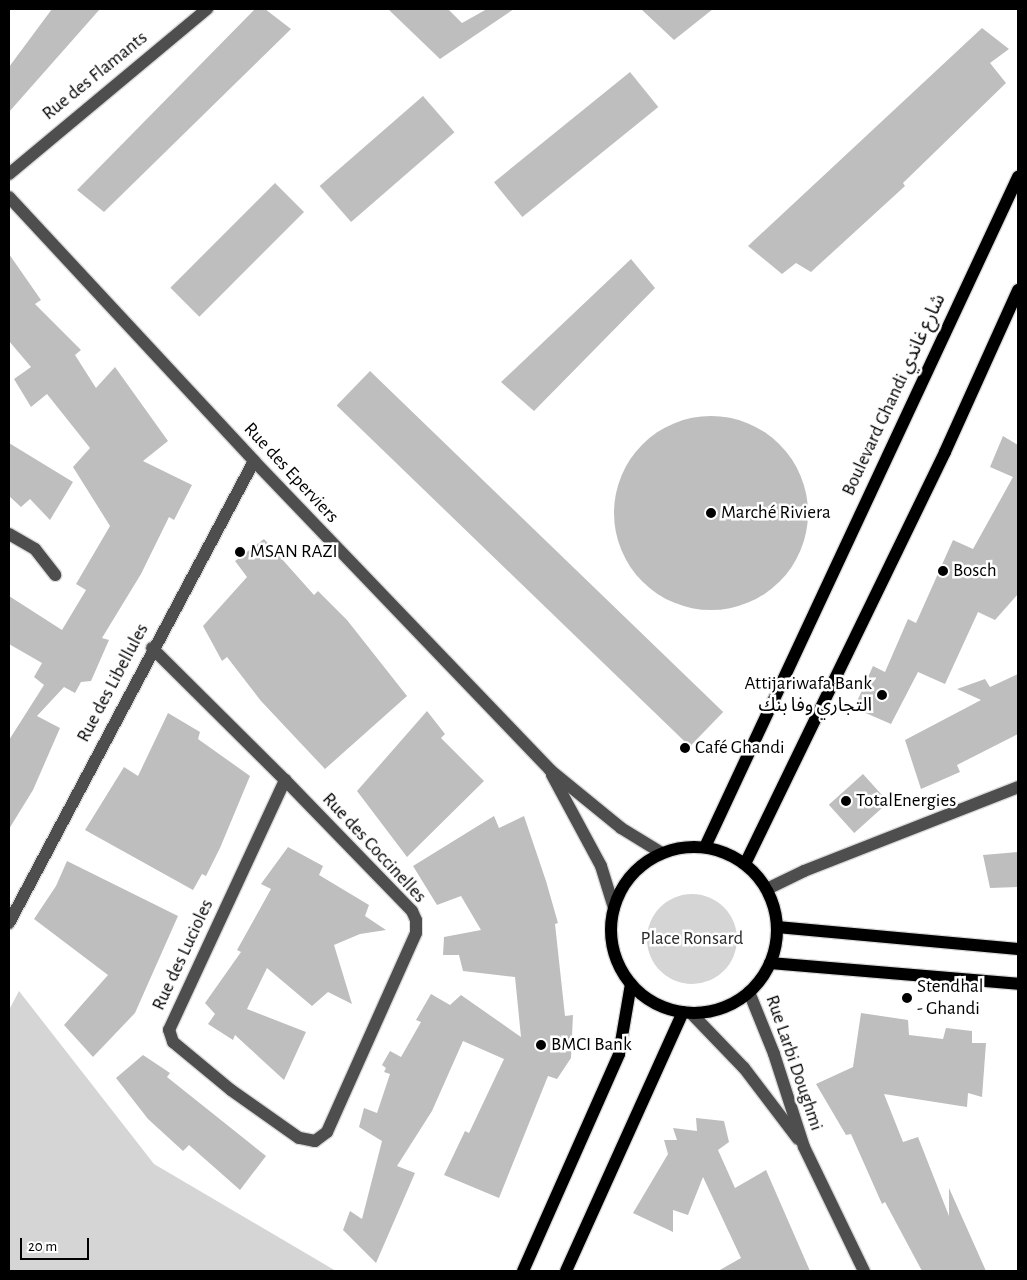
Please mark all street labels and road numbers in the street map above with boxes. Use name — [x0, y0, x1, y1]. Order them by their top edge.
street label: Rue des Flamants — [38, 27, 152, 125]
street label: Boulevard Ghandi شارع غاندي — [837, 291, 951, 499]
street label: Rue des Eperviers — [239, 418, 343, 528]
street label: Rue des Libellules — [72, 620, 154, 746]
street label: Rue des Coccinelles — [317, 788, 431, 908]
street label: Rue des Lucioles — [147, 896, 219, 1014]
street label: Rue Larbi Doughmi — [760, 992, 828, 1134]

